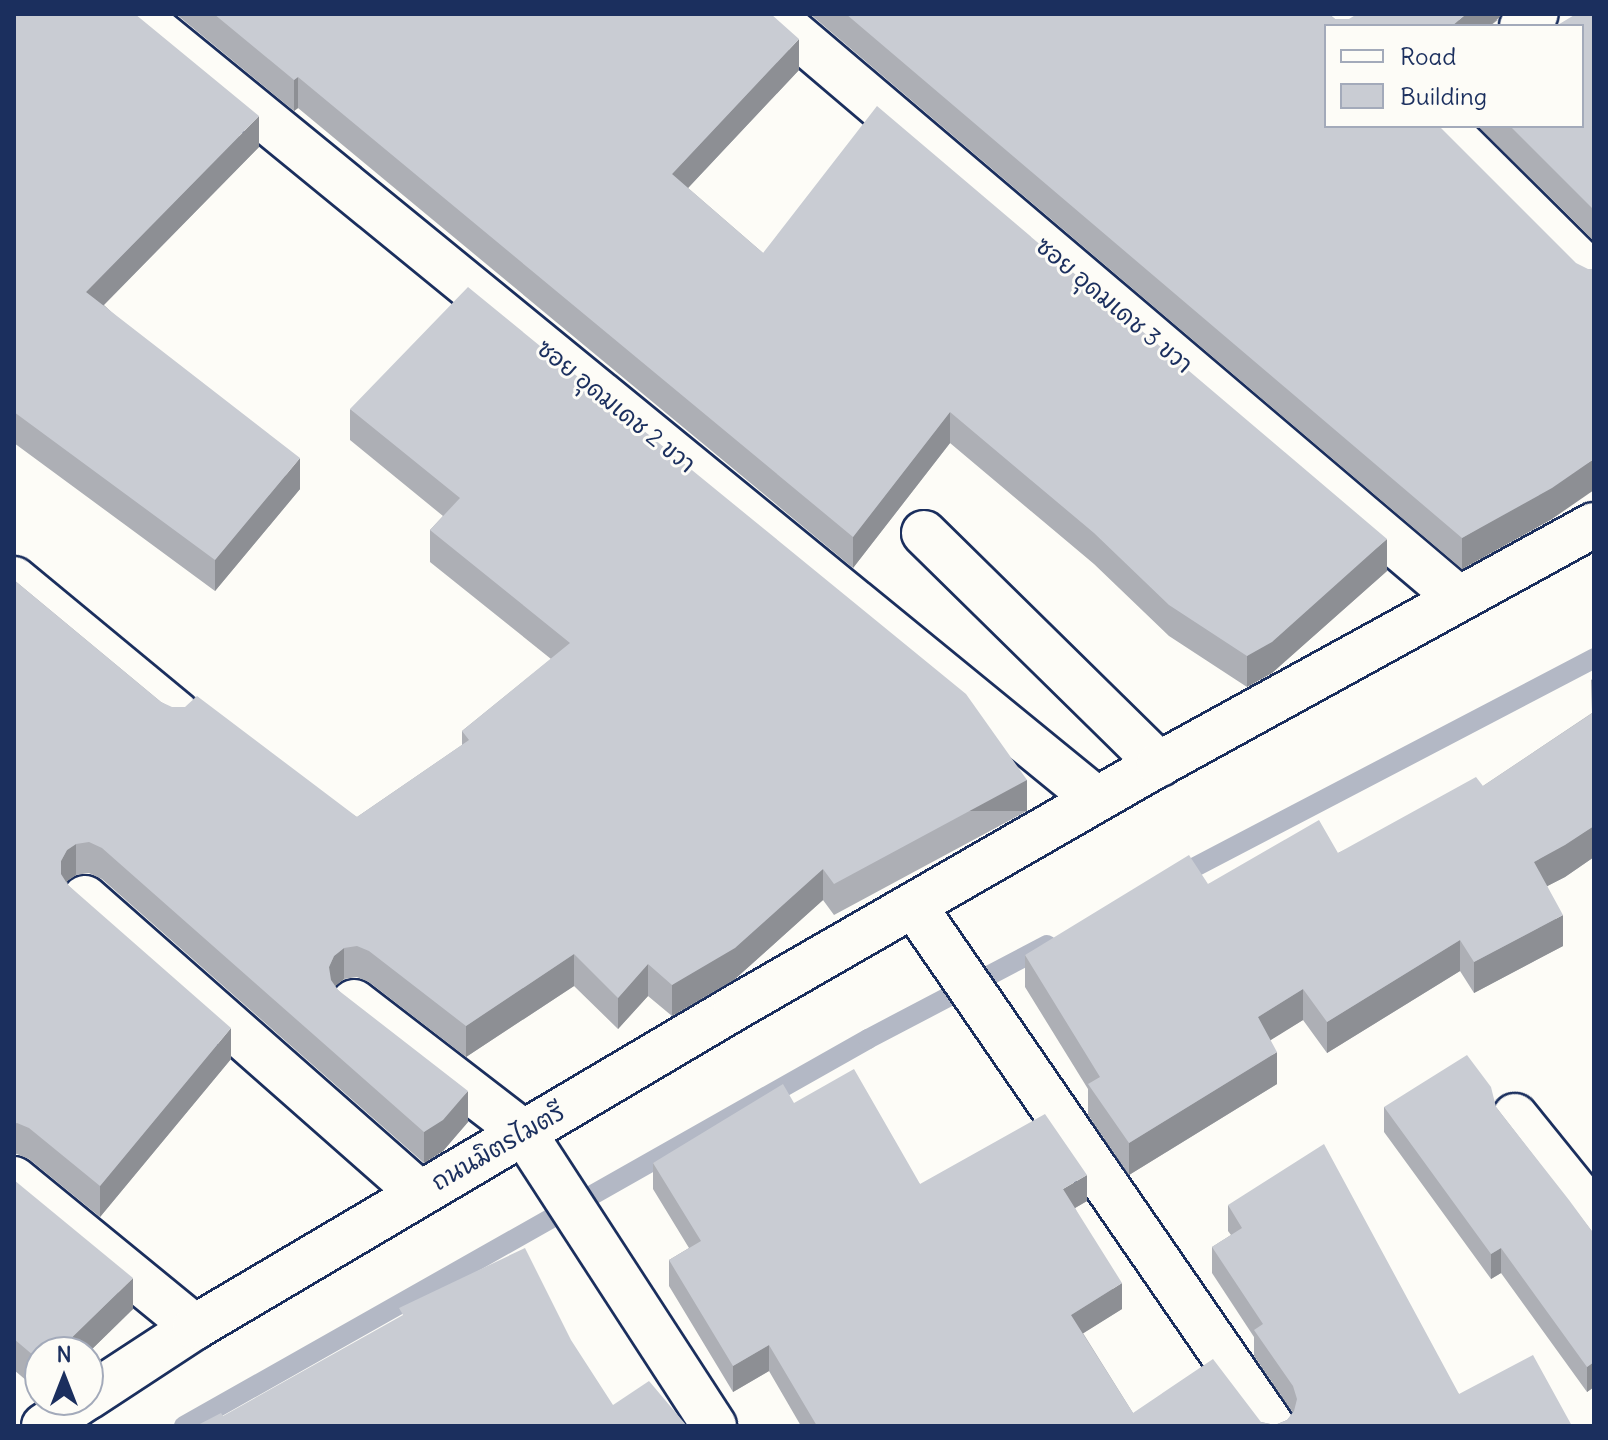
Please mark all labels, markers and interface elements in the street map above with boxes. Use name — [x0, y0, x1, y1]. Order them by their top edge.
legend — [1324, 24, 1584, 128]
text: Road — [1400, 41, 1456, 71]
text: Building — [1400, 81, 1487, 111]
street label: ซอย อุดมเดช 3 ขวา — [1030, 231, 1198, 379]
street label: ซอย อุดมเดช 2 ขวา — [531, 333, 701, 479]
street label: ถนนมิตรไมตรี — [427, 1097, 569, 1197]
north arrow — [24, 1336, 104, 1416]
text: N — [56, 1340, 72, 1368]

